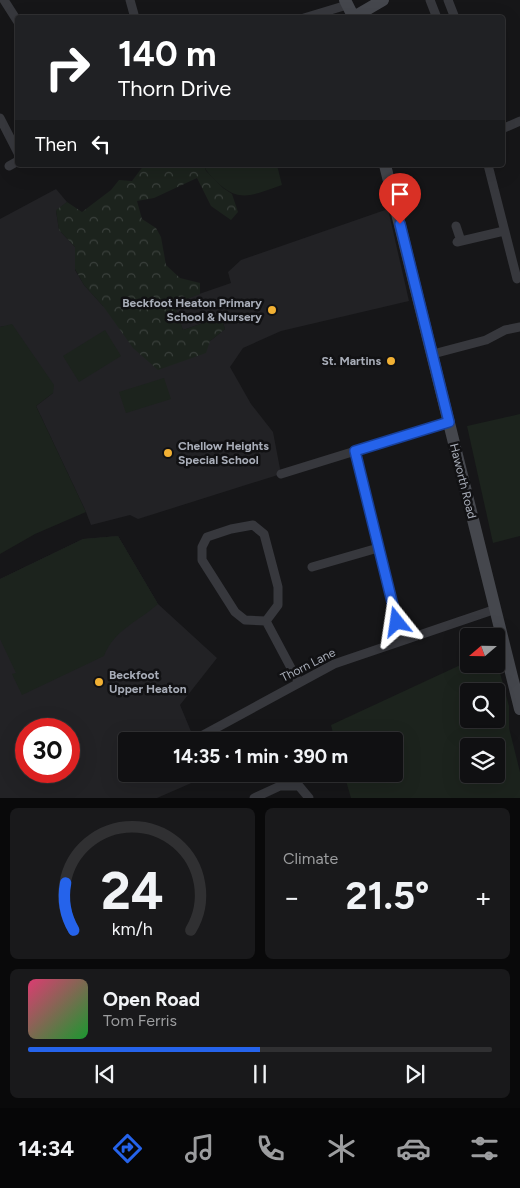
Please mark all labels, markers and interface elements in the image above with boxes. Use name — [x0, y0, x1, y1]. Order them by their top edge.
text: 140 m — [118, 33, 216, 75]
icon: right — [35, 35, 100, 100]
text: Thorn Drive — [118, 75, 231, 102]
icon: left — [87, 130, 115, 158]
text: Then — [35, 133, 77, 156]
pin — [379, 173, 421, 224]
icon: arrive — [386, 180, 414, 208]
place label: Beckfoot Heaton Primary School & Nursery — [122, 296, 262, 324]
marker: Beckfoot Heaton Primary School & Nursery — [266, 304, 278, 316]
place label: St. Martins — [321, 354, 381, 368]
marker: St. Martins — [385, 355, 397, 367]
place label: Chellow Heights Special School — [178, 439, 269, 467]
street label: Haworth Road — [447, 442, 479, 520]
marker: Chellow Heights Special School — [162, 447, 174, 459]
position arrow — [370, 595, 422, 647]
north arrow — [460, 628, 505, 672]
map controls — [460, 628, 505, 783]
street label: Thorn Lane — [278, 645, 338, 685]
place label: Beckfoot Upper Heaton — [109, 668, 187, 696]
marker: Beckfoot Upper Heaton — [93, 676, 105, 688]
button: search — [460, 683, 505, 728]
speed limit sign: 30 — [15, 718, 80, 783]
button: layers — [460, 738, 505, 783]
text: 14:35 · 1 min · 390 m — [173, 745, 348, 768]
text: Climate — [283, 849, 338, 868]
text: 24 — [101, 860, 164, 922]
text: 21.5° — [346, 873, 429, 919]
text: − — [283, 880, 300, 914]
text: + — [475, 880, 492, 914]
text: km/h — [112, 918, 153, 939]
text: Open Road — [103, 988, 200, 1011]
text: Tom Ferris — [103, 1011, 177, 1030]
icon: previous — [91, 1060, 119, 1088]
icon: pause — [246, 1060, 274, 1088]
icon: next — [401, 1060, 429, 1088]
icon: directions — [110, 1131, 145, 1166]
icon: music — [182, 1131, 217, 1166]
icon: phone — [253, 1131, 288, 1166]
icon: climate — [324, 1131, 359, 1166]
icon: car — [396, 1131, 431, 1166]
icon: filters — [467, 1131, 502, 1166]
text: 14:34 — [18, 1135, 74, 1162]

